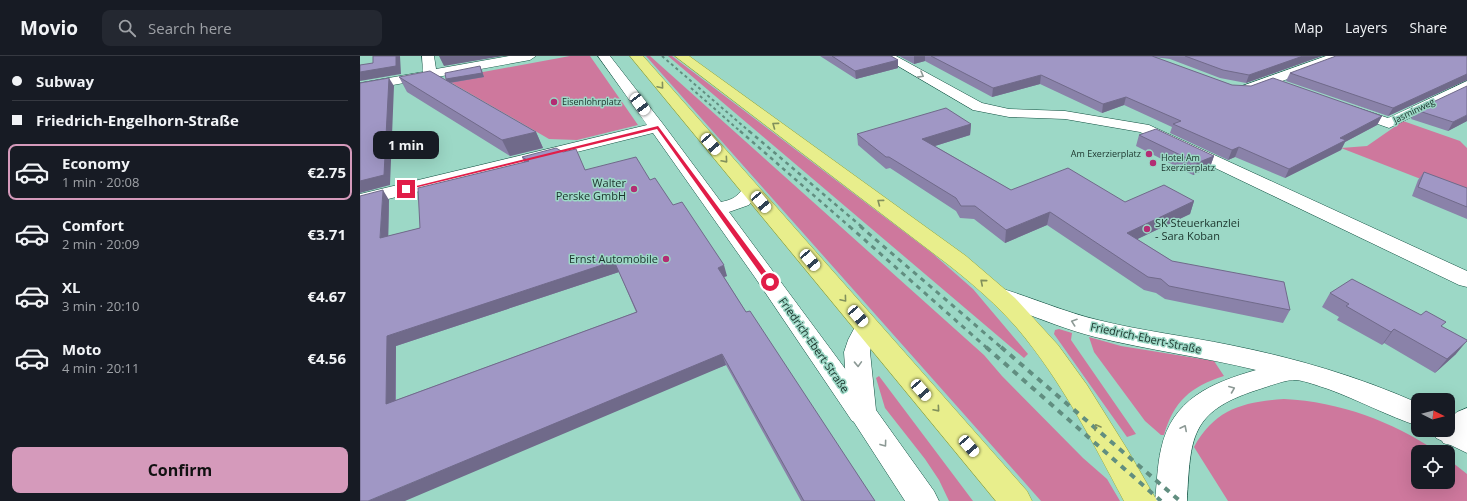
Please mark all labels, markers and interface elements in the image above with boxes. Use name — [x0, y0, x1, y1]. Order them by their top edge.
search box — [102, 10, 382, 46]
text: Movio — [20, 15, 78, 41]
icon: search — [116, 17, 138, 39]
text: Search here — [148, 18, 232, 38]
text: Map — [1294, 18, 1323, 37]
text: Layers — [1345, 18, 1387, 37]
text: Share — [1409, 18, 1447, 37]
one-way arrow — [917, 70, 925, 78]
text: Subway — [36, 71, 94, 91]
one-way arrow — [657, 81, 664, 88]
car — [628, 91, 652, 117]
place label: Eisenlohrplatz — [562, 95, 621, 108]
street label: Jasminweg — [1390, 95, 1437, 127]
marker: Eisenlohrplatz — [549, 97, 559, 107]
text: Friedrich-Engelhorn-Straße — [36, 110, 239, 130]
one-way arrow — [773, 123, 780, 130]
callout: 1 min — [373, 131, 439, 159]
car — [699, 131, 723, 157]
text: 1 min — [388, 136, 424, 154]
place label: Am Exerzierplatz — [1071, 147, 1141, 160]
marker: Am Exerzierplatz — [1144, 149, 1154, 159]
place label: Hotel Am Exerzierplatz — [1161, 151, 1215, 174]
text: Economy — [62, 153, 130, 173]
icon: car — [14, 154, 50, 190]
one-way arrow — [721, 156, 728, 163]
marker: Hotel Am Exerzierplatz — [1148, 158, 1158, 168]
text: €2.75 — [307, 162, 346, 182]
text: 1 min · 20:08 — [62, 173, 139, 191]
place label: Walter Perske GmbH — [556, 175, 627, 203]
route end — [397, 180, 415, 198]
marker: Walter Perske GmbH — [629, 184, 639, 194]
car — [749, 189, 773, 215]
one-way arrow — [877, 199, 884, 207]
text: Comfort — [62, 215, 124, 235]
place label: SK Steuerkanzlei - Sara Koban — [1155, 215, 1240, 243]
icon: car — [14, 216, 50, 252]
text: €3.71 — [307, 224, 346, 244]
marker: SK Steuerkanzlei - Sara Koban — [1142, 224, 1152, 234]
text: 2 min · 20:09 — [62, 235, 139, 253]
car — [798, 247, 822, 273]
place label: Ernst Automobile — [569, 251, 658, 266]
marker: Ernst Automobile — [661, 254, 671, 264]
route start — [761, 273, 779, 291]
text: XL — [62, 277, 80, 297]
icon: car — [14, 278, 50, 314]
one-way arrow — [980, 279, 988, 286]
text: €4.67 — [307, 286, 346, 306]
street label: Friedrich-Ebert-Straße — [776, 294, 853, 395]
one-way arrow — [839, 295, 846, 302]
text: 3 min · 20:10 — [62, 297, 139, 315]
car — [846, 303, 870, 329]
one-way arrow — [1071, 318, 1078, 327]
street label: Friedrich-Ebert-Straße — [1089, 318, 1203, 357]
text: Moto — [62, 339, 101, 359]
icon: car — [14, 340, 50, 376]
text: €4.56 — [307, 348, 346, 368]
text: 4 min · 20:11 — [62, 359, 139, 377]
one-way arrow — [853, 361, 862, 367]
car — [909, 377, 933, 403]
one-way arrow — [1229, 385, 1236, 393]
north arrow — [1411, 393, 1455, 437]
map controls — [1411, 393, 1455, 489]
one-way arrow — [933, 404, 940, 412]
one-way arrow — [1095, 424, 1102, 431]
one-way arrow — [1179, 425, 1186, 432]
car — [957, 433, 981, 459]
one-way arrow — [880, 440, 887, 447]
button: locate — [1411, 445, 1455, 489]
button: Confirm — [12, 447, 348, 493]

